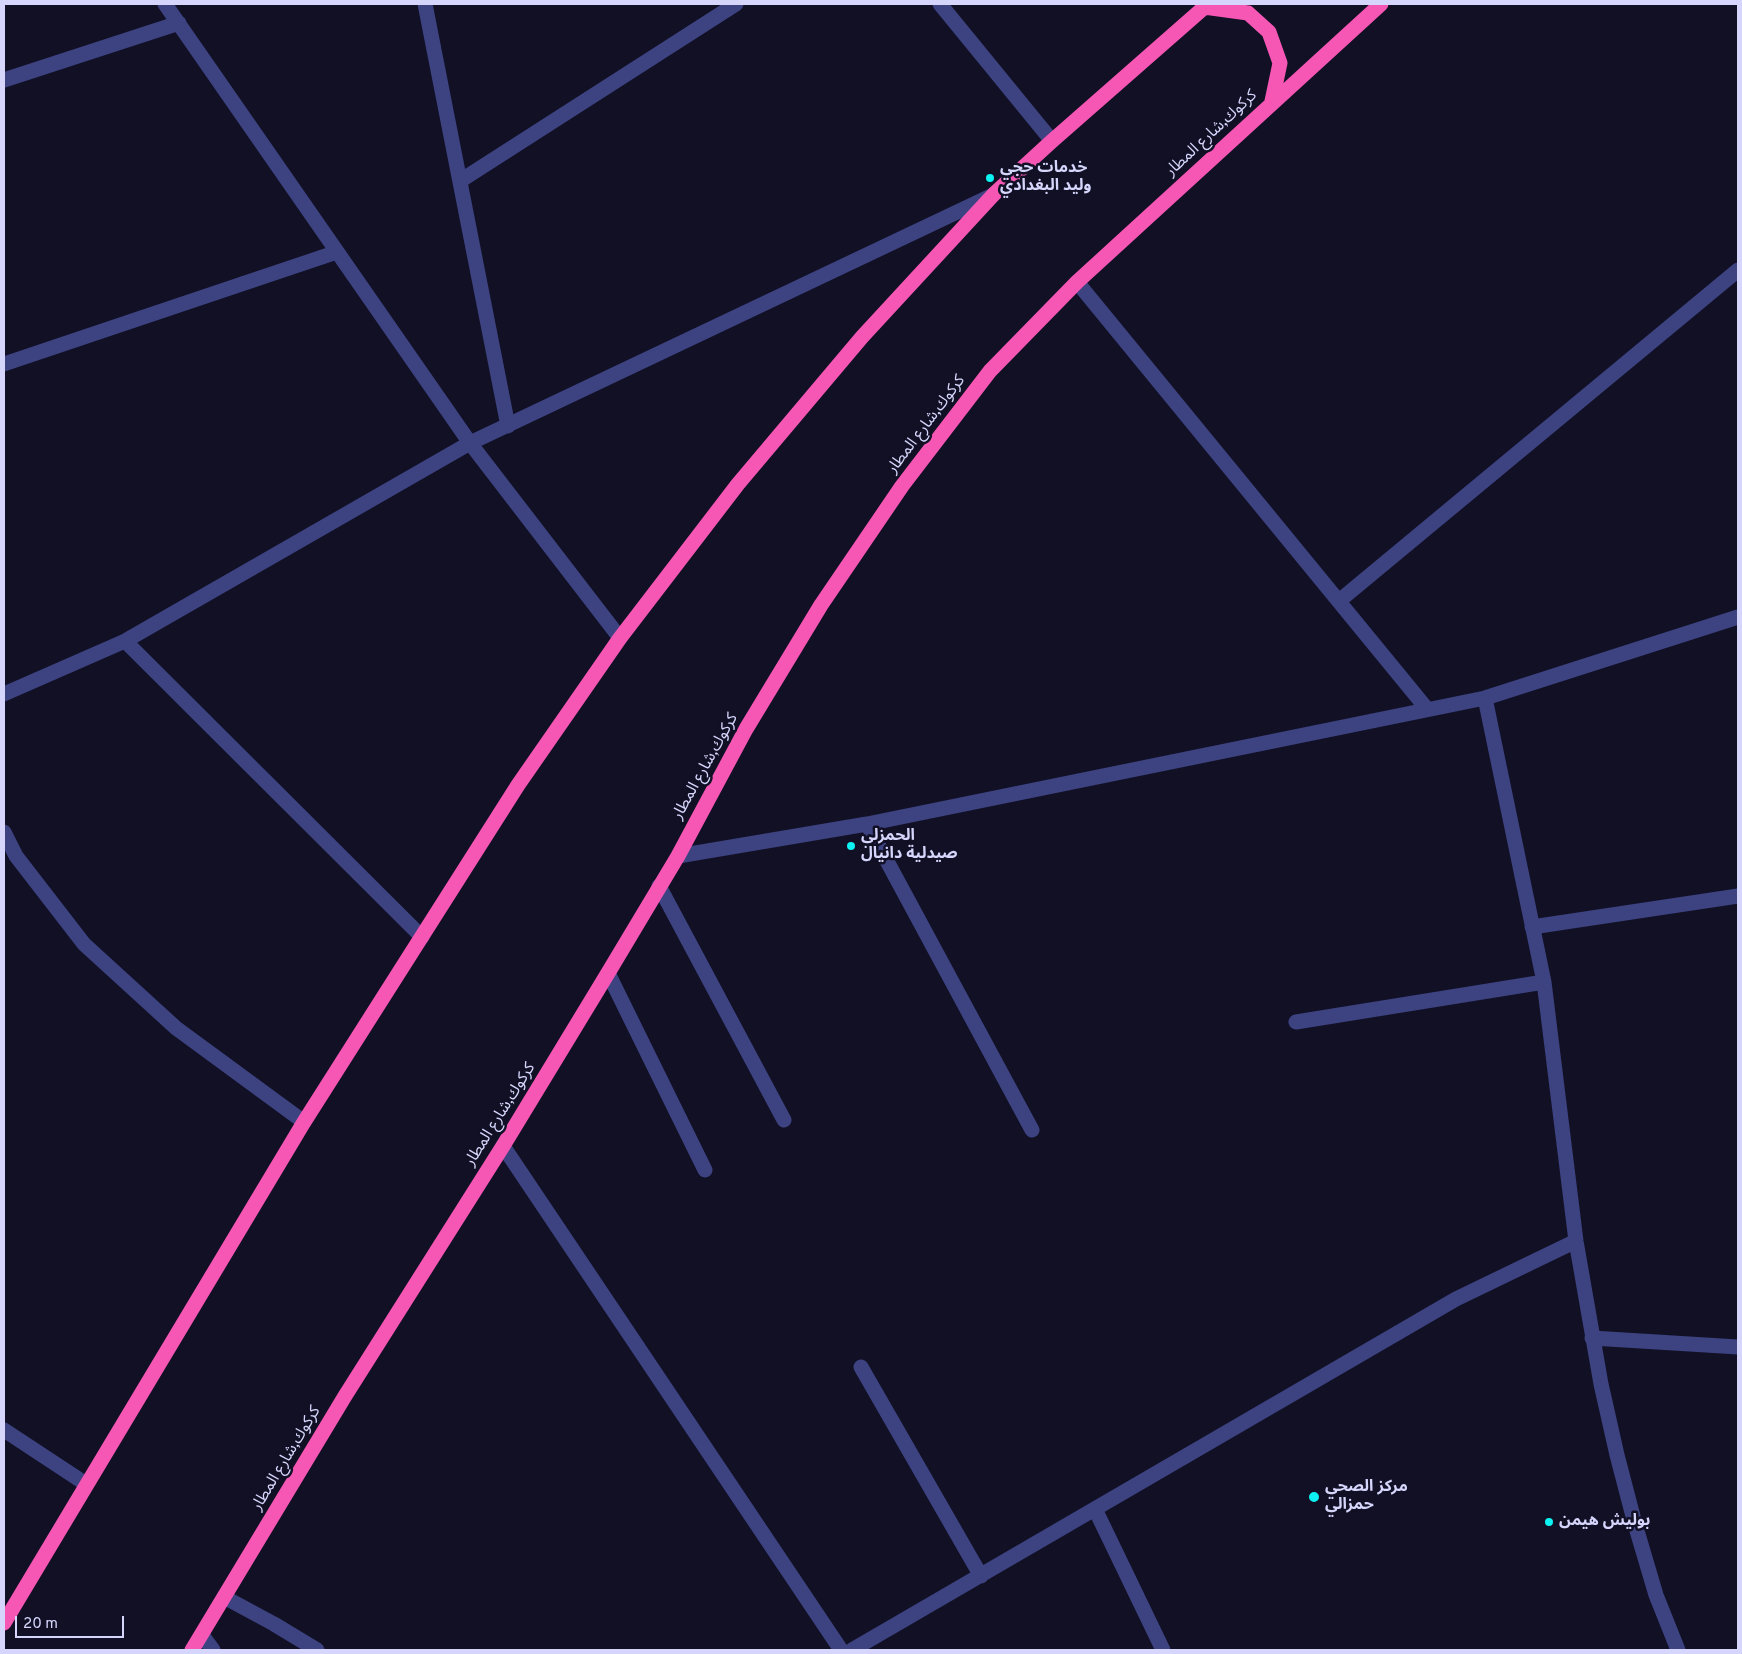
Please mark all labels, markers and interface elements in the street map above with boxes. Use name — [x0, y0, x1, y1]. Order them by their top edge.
street label: كركوك,شارع المطار — [1162, 87, 1262, 181]
place label: خدمات حجي وليد البغدادي — [1000, 159, 1091, 197]
marker: خدمات حجي وليد البغدادي — [984, 172, 996, 184]
street label: كركوك,شارع المطار — [884, 372, 970, 478]
street label: كركوك,شارع المطار — [669, 711, 743, 823]
place label: الحمزلي صيدلية دانيال — [861, 827, 958, 865]
marker: الحمزلي صيدلية دانيال — [845, 840, 857, 852]
street label: كركوك,شارع المطار — [462, 1060, 540, 1170]
street label: كركوك,شارع المطار — [248, 1403, 326, 1515]
place label: مركز الصحي حمزالي — [1325, 1478, 1408, 1516]
marker: مركز الصحي حمزالي — [1307, 1490, 1321, 1504]
place label: بوليش هيمن — [1559, 1512, 1650, 1532]
marker: بوليش هيمن — [1543, 1516, 1555, 1528]
scale bar — [18, 1606, 126, 1638]
text: 20 m — [23, 1615, 58, 1634]

